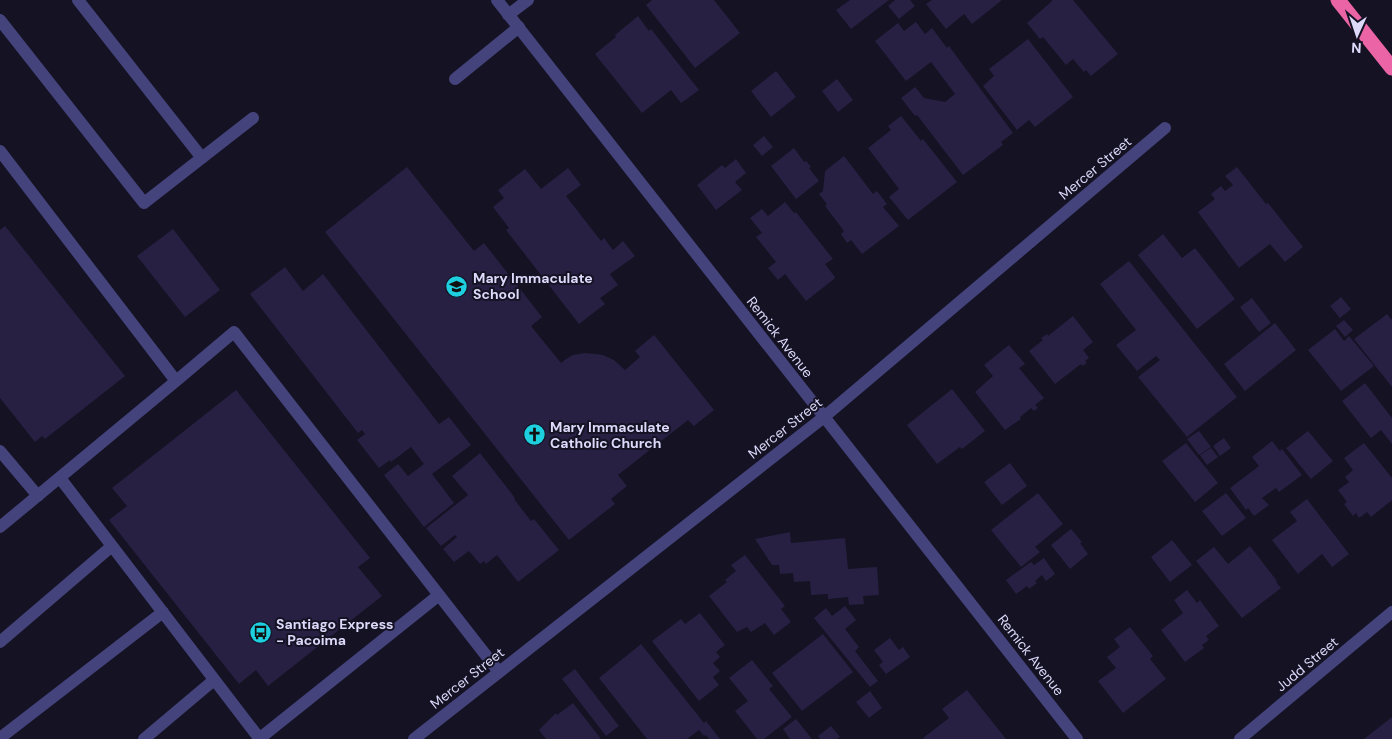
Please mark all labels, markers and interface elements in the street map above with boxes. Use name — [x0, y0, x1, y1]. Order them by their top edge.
north arrow — [1332, 10, 1382, 60]
text: N — [1351, 39, 1362, 57]
street label: Mercer Street — [1055, 132, 1135, 204]
place label: Mary Immaculate School — [473, 269, 593, 303]
school or university icon: Mary Immaculate School — [445, 274, 469, 298]
street label: Remick Avenue — [743, 293, 817, 381]
street label: Mercer Street — [744, 393, 826, 463]
place label: Mary Immaculate Catholic Church — [550, 418, 670, 452]
church icon: Mary Immaculate Catholic Church — [522, 423, 546, 447]
street label: Remick Avenue — [994, 611, 1068, 699]
place label: Santiago Express - Pacoima — [276, 615, 394, 649]
bus stop icon: Santiago Express - Pacoima — [248, 620, 272, 644]
street label: Judd Street — [1272, 633, 1342, 695]
street label: Mercer Street — [426, 643, 508, 713]

